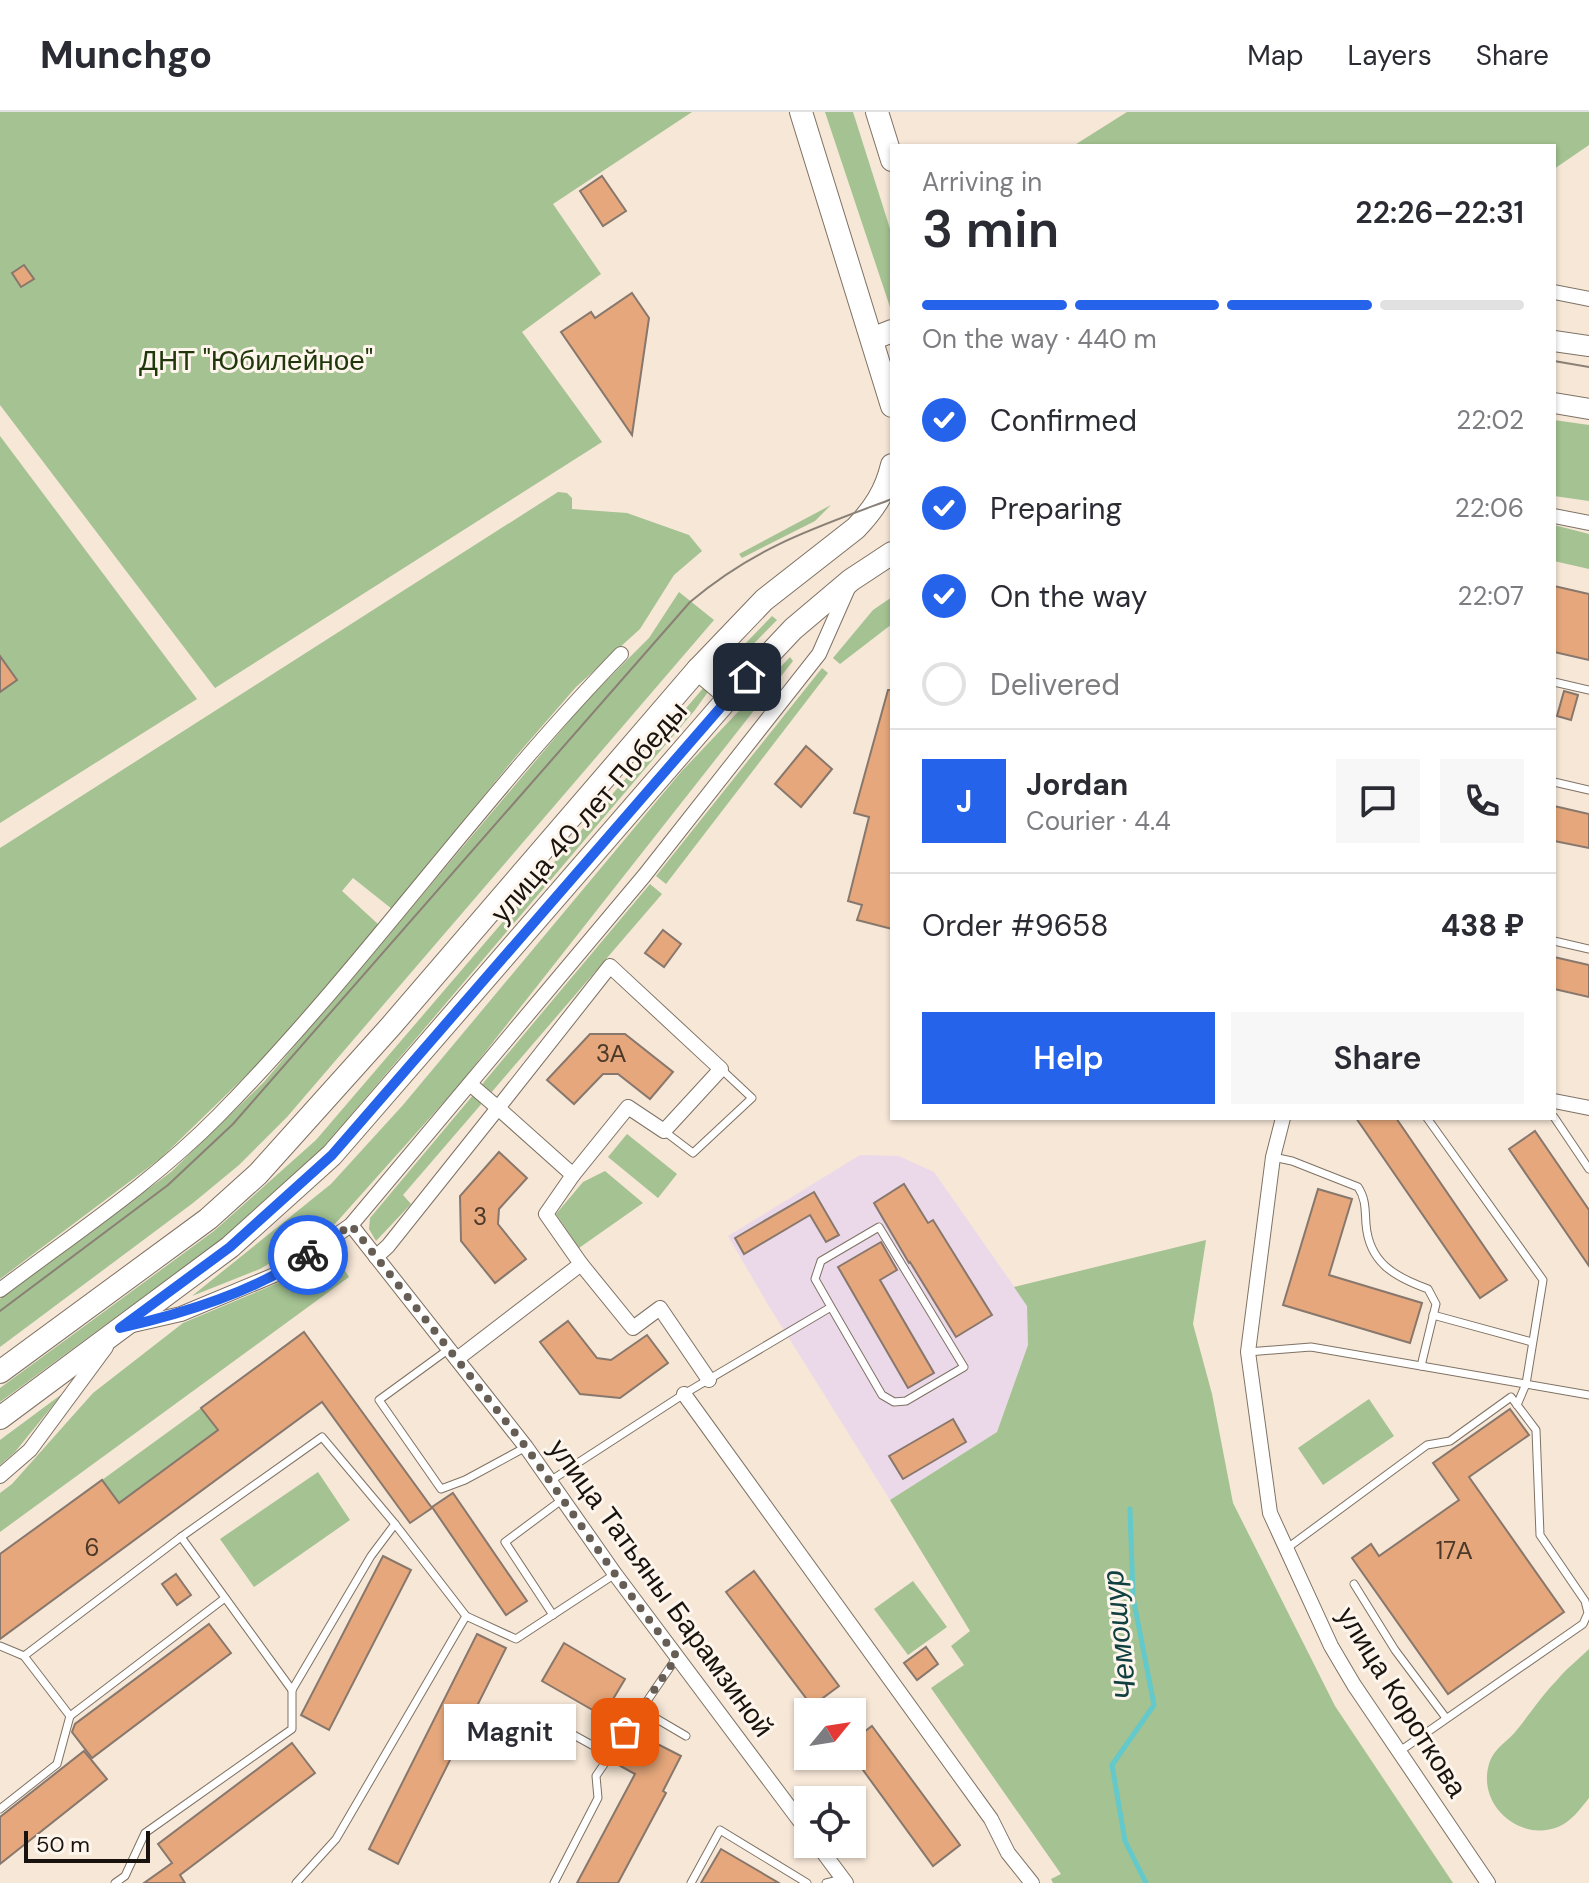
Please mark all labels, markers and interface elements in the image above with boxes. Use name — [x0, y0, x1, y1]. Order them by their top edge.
text: Munchgo — [40, 30, 212, 80]
text: Map — [1247, 37, 1304, 74]
text: Layers — [1348, 37, 1432, 74]
text: Share — [1476, 37, 1549, 74]
text: Arriving in — [922, 165, 1042, 199]
text: 22:26–22:31 — [1355, 193, 1524, 232]
text: 3 min — [922, 195, 1059, 263]
text: On the way · 440 m — [922, 322, 1157, 356]
park label: ДНТ "Юбилейное" — [139, 342, 373, 379]
icon: check — [922, 398, 966, 442]
text: Confirmed — [990, 401, 1137, 440]
text: 22:02 — [1456, 403, 1524, 437]
icon: check — [922, 486, 966, 530]
text: Preparing — [990, 489, 1122, 528]
text: 22:06 — [1455, 491, 1524, 525]
icon: check — [922, 574, 966, 618]
text: On the way — [990, 577, 1147, 616]
text: 22:07 — [1457, 579, 1524, 613]
pin — [713, 643, 781, 711]
icon: home — [725, 655, 769, 699]
text: Delivered — [990, 665, 1120, 704]
street label: улица 40 лет Победы — [482, 693, 696, 931]
button: chat — [1336, 759, 1420, 843]
button: phone — [1440, 759, 1524, 843]
text: Jordan — [1026, 765, 1128, 804]
text: J — [956, 782, 972, 821]
text: Courier · 4.4 — [1026, 804, 1171, 838]
text: Order #9658 — [922, 906, 1108, 945]
text: 438 ₽ — [1441, 906, 1524, 945]
button: Help — [922, 1012, 1215, 1104]
button: Share — [1231, 1012, 1524, 1104]
house number: 3А — [596, 1038, 626, 1069]
house number: 3 — [473, 1201, 487, 1232]
courier — [268, 1215, 348, 1295]
icon: bike — [286, 1233, 330, 1277]
street label: улица Татьяны Барамзиной — [540, 1431, 782, 1745]
house number: 6 — [84, 1532, 100, 1563]
house number: 17А — [1436, 1535, 1472, 1566]
water label: Чемошур — [1093, 1568, 1145, 1702]
street label: улица Короткова — [1329, 1600, 1476, 1805]
pin — [591, 1698, 659, 1766]
north arrow — [794, 1698, 866, 1770]
map controls — [794, 1698, 866, 1858]
callout: Magnit — [445, 1704, 577, 1760]
icon: bag — [603, 1710, 647, 1754]
text: Magnit — [467, 1715, 553, 1749]
button: locate — [794, 1786, 866, 1858]
scale bar — [24, 1827, 150, 1863]
text: 50 m — [36, 1830, 90, 1859]

